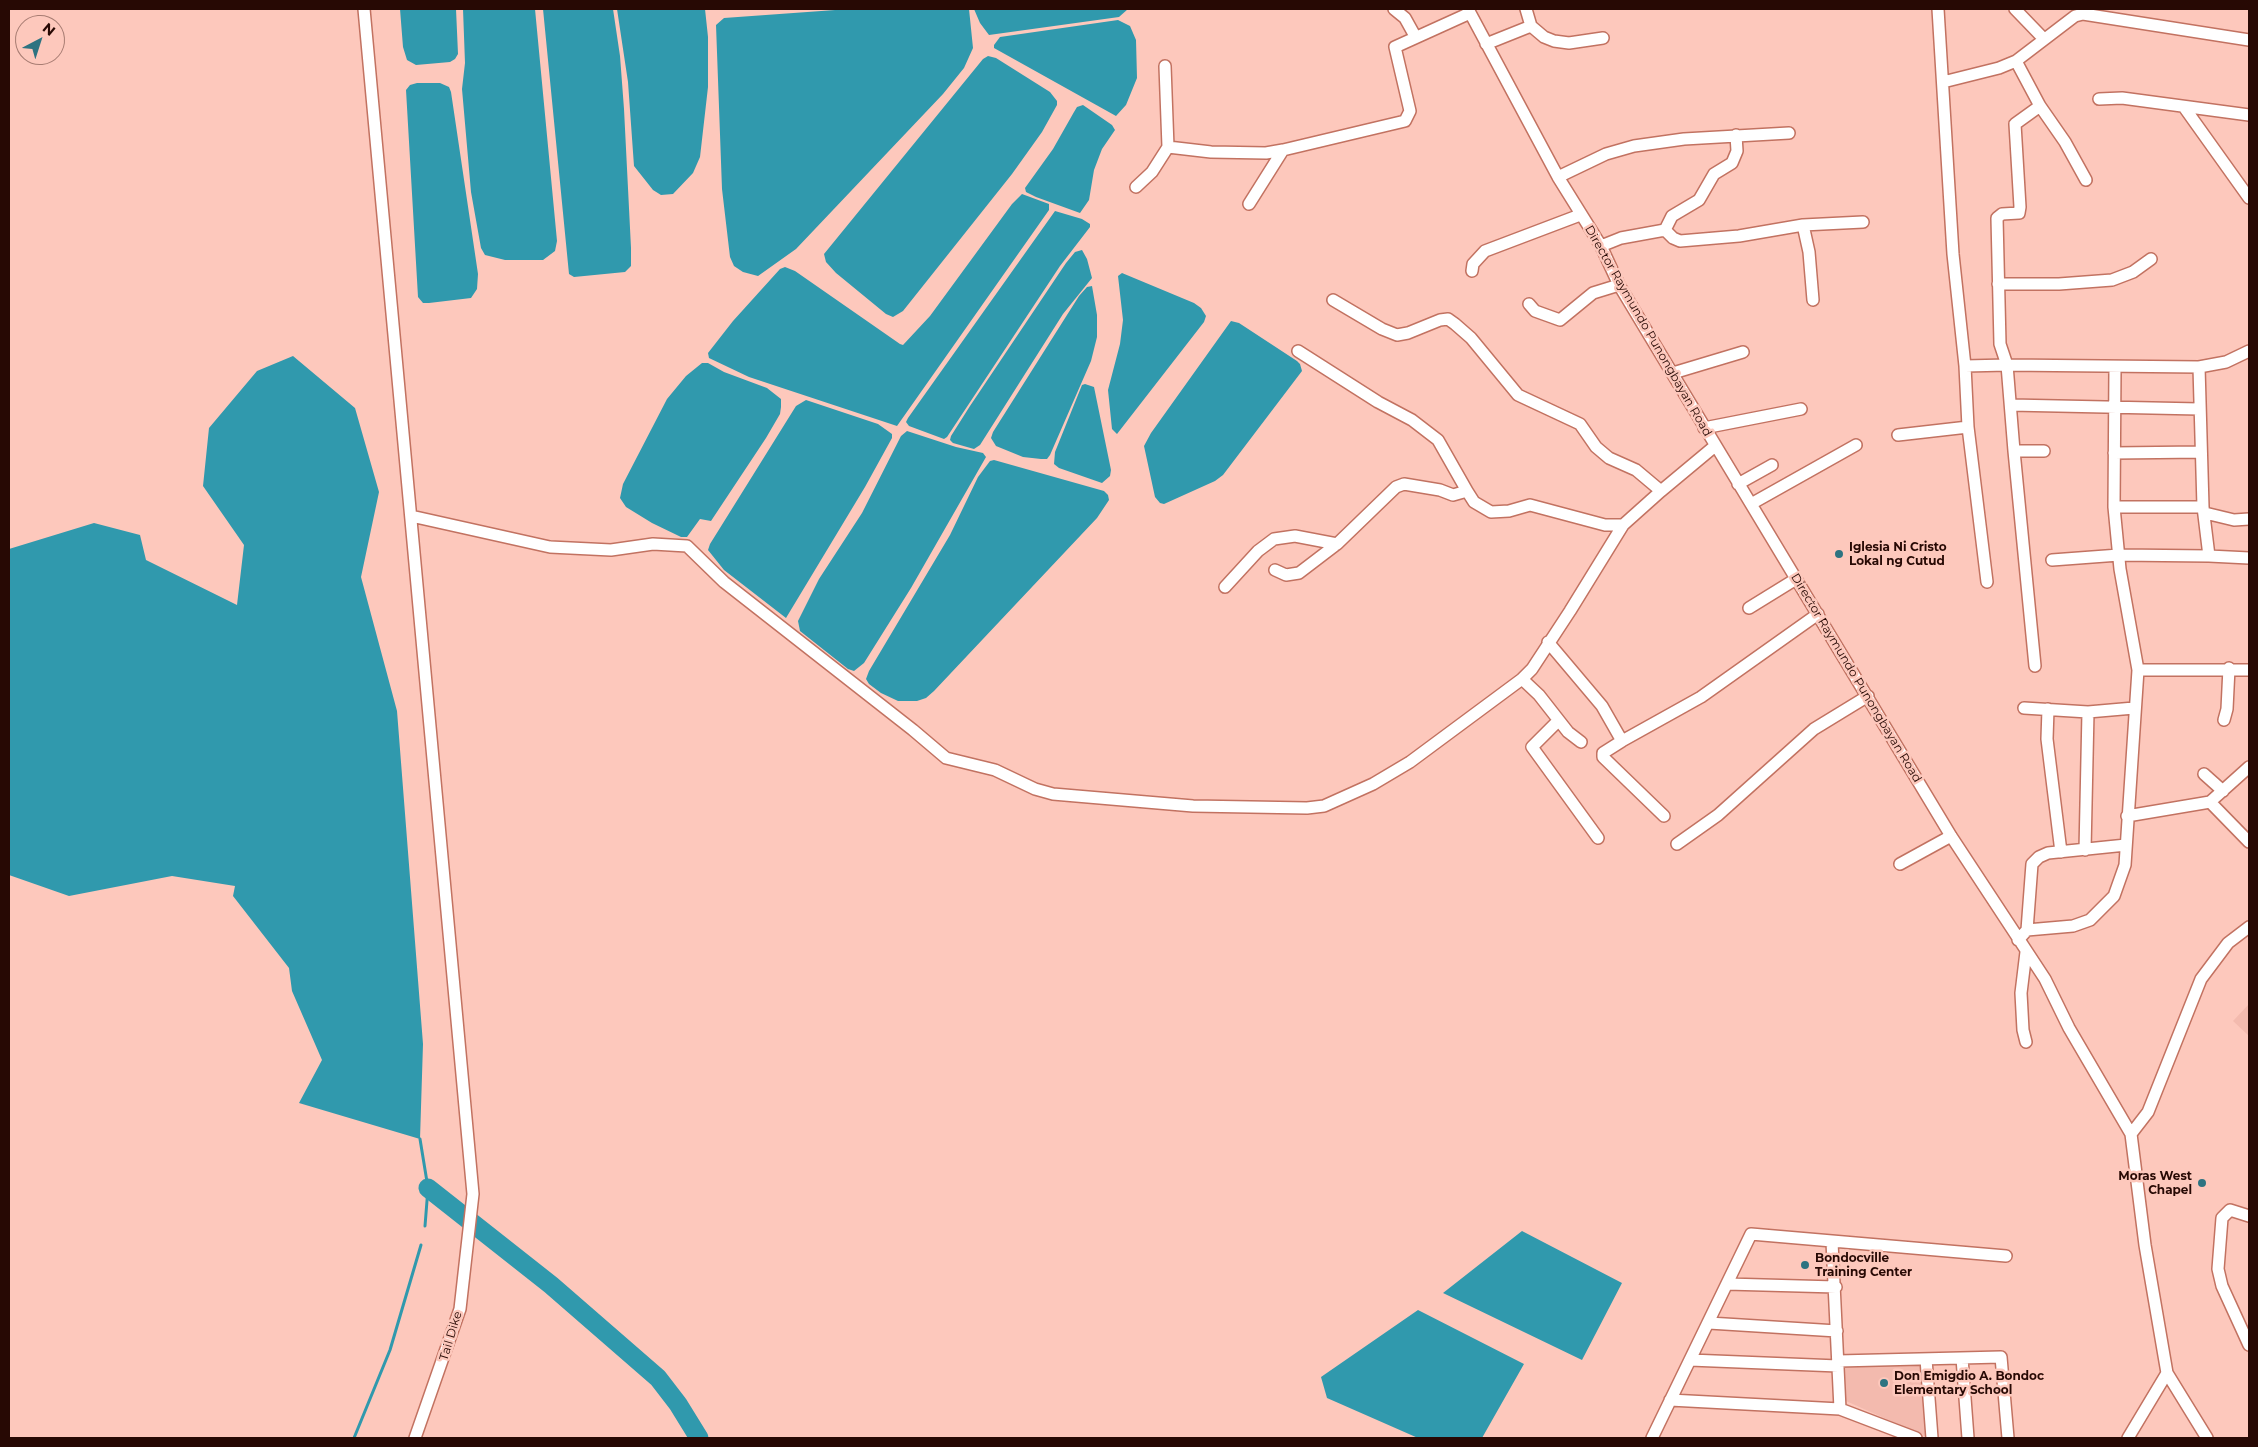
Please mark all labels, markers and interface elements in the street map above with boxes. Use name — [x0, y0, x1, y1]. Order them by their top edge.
north arrow — [15, 15, 65, 65]
text: N — [39, 19, 59, 40]
street label: Director Raymundo Punongbayan Road — [1581, 223, 1715, 439]
place label: Iglesia Ni Cristo Lokal ng Cutud — [1849, 540, 1947, 568]
marker: Iglesia Ni Cristo Lokal ng Cutud — [1833, 548, 1845, 560]
street label: Director Raymundo Punongbayan Road — [1788, 571, 1924, 785]
place label: Moras West Chapel — [2118, 1169, 2192, 1197]
marker: Moras West Chapel — [2196, 1177, 2208, 1189]
place label: Bondocville Training Center — [1815, 1251, 1912, 1279]
marker: Bondocville Training Center — [1799, 1259, 1811, 1271]
street label: Tail Dike — [437, 1310, 465, 1362]
place label: Don Emigdio A. Bondoc Elementary School — [1894, 1369, 2044, 1397]
marker: Don Emigdio A. Bondoc Elementary School — [1878, 1377, 1890, 1389]

